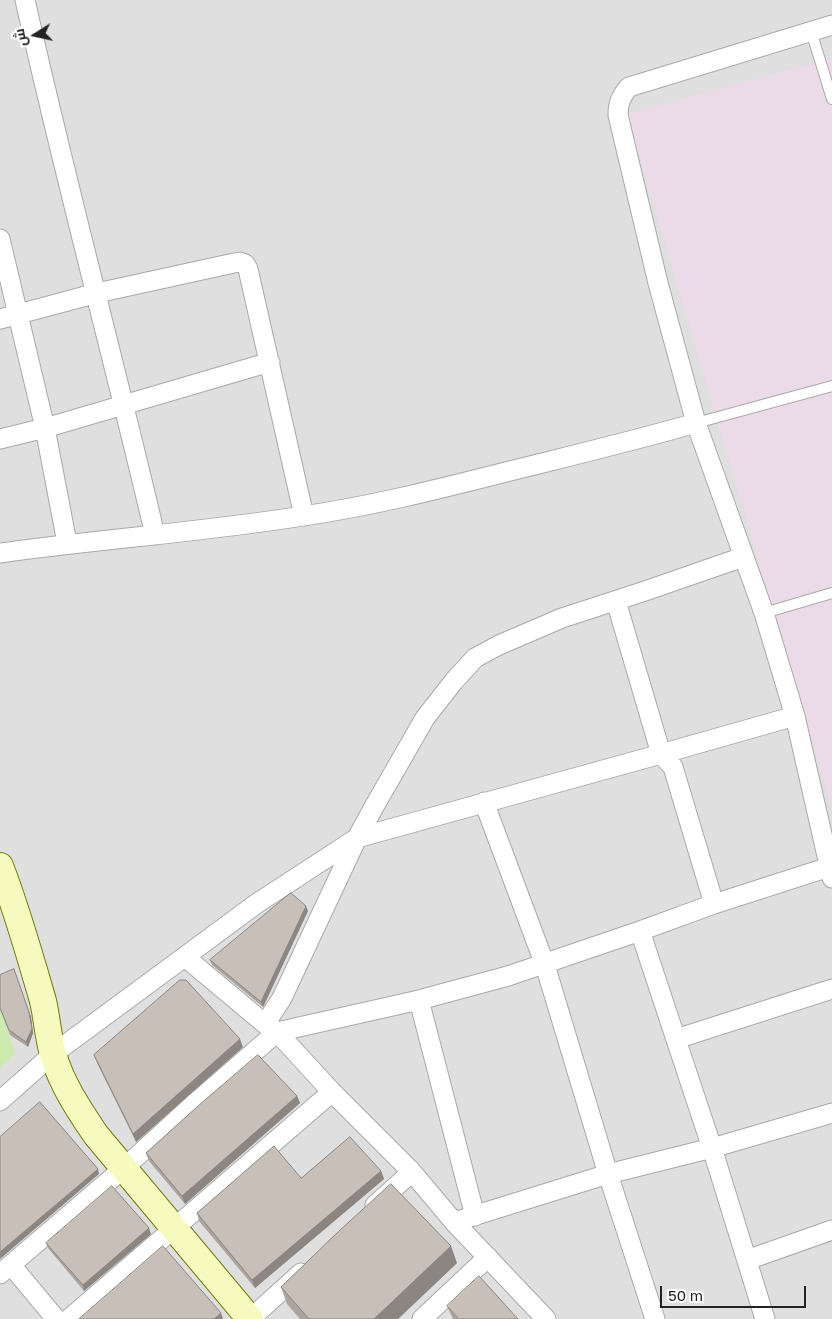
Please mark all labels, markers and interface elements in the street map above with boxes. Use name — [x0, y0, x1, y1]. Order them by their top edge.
north arrow — [10, 10, 60, 60]
text: ش — [10, 27, 30, 48]
scale bar — [662, 1276, 808, 1308]
text: 50 m — [668, 1286, 703, 1304]

